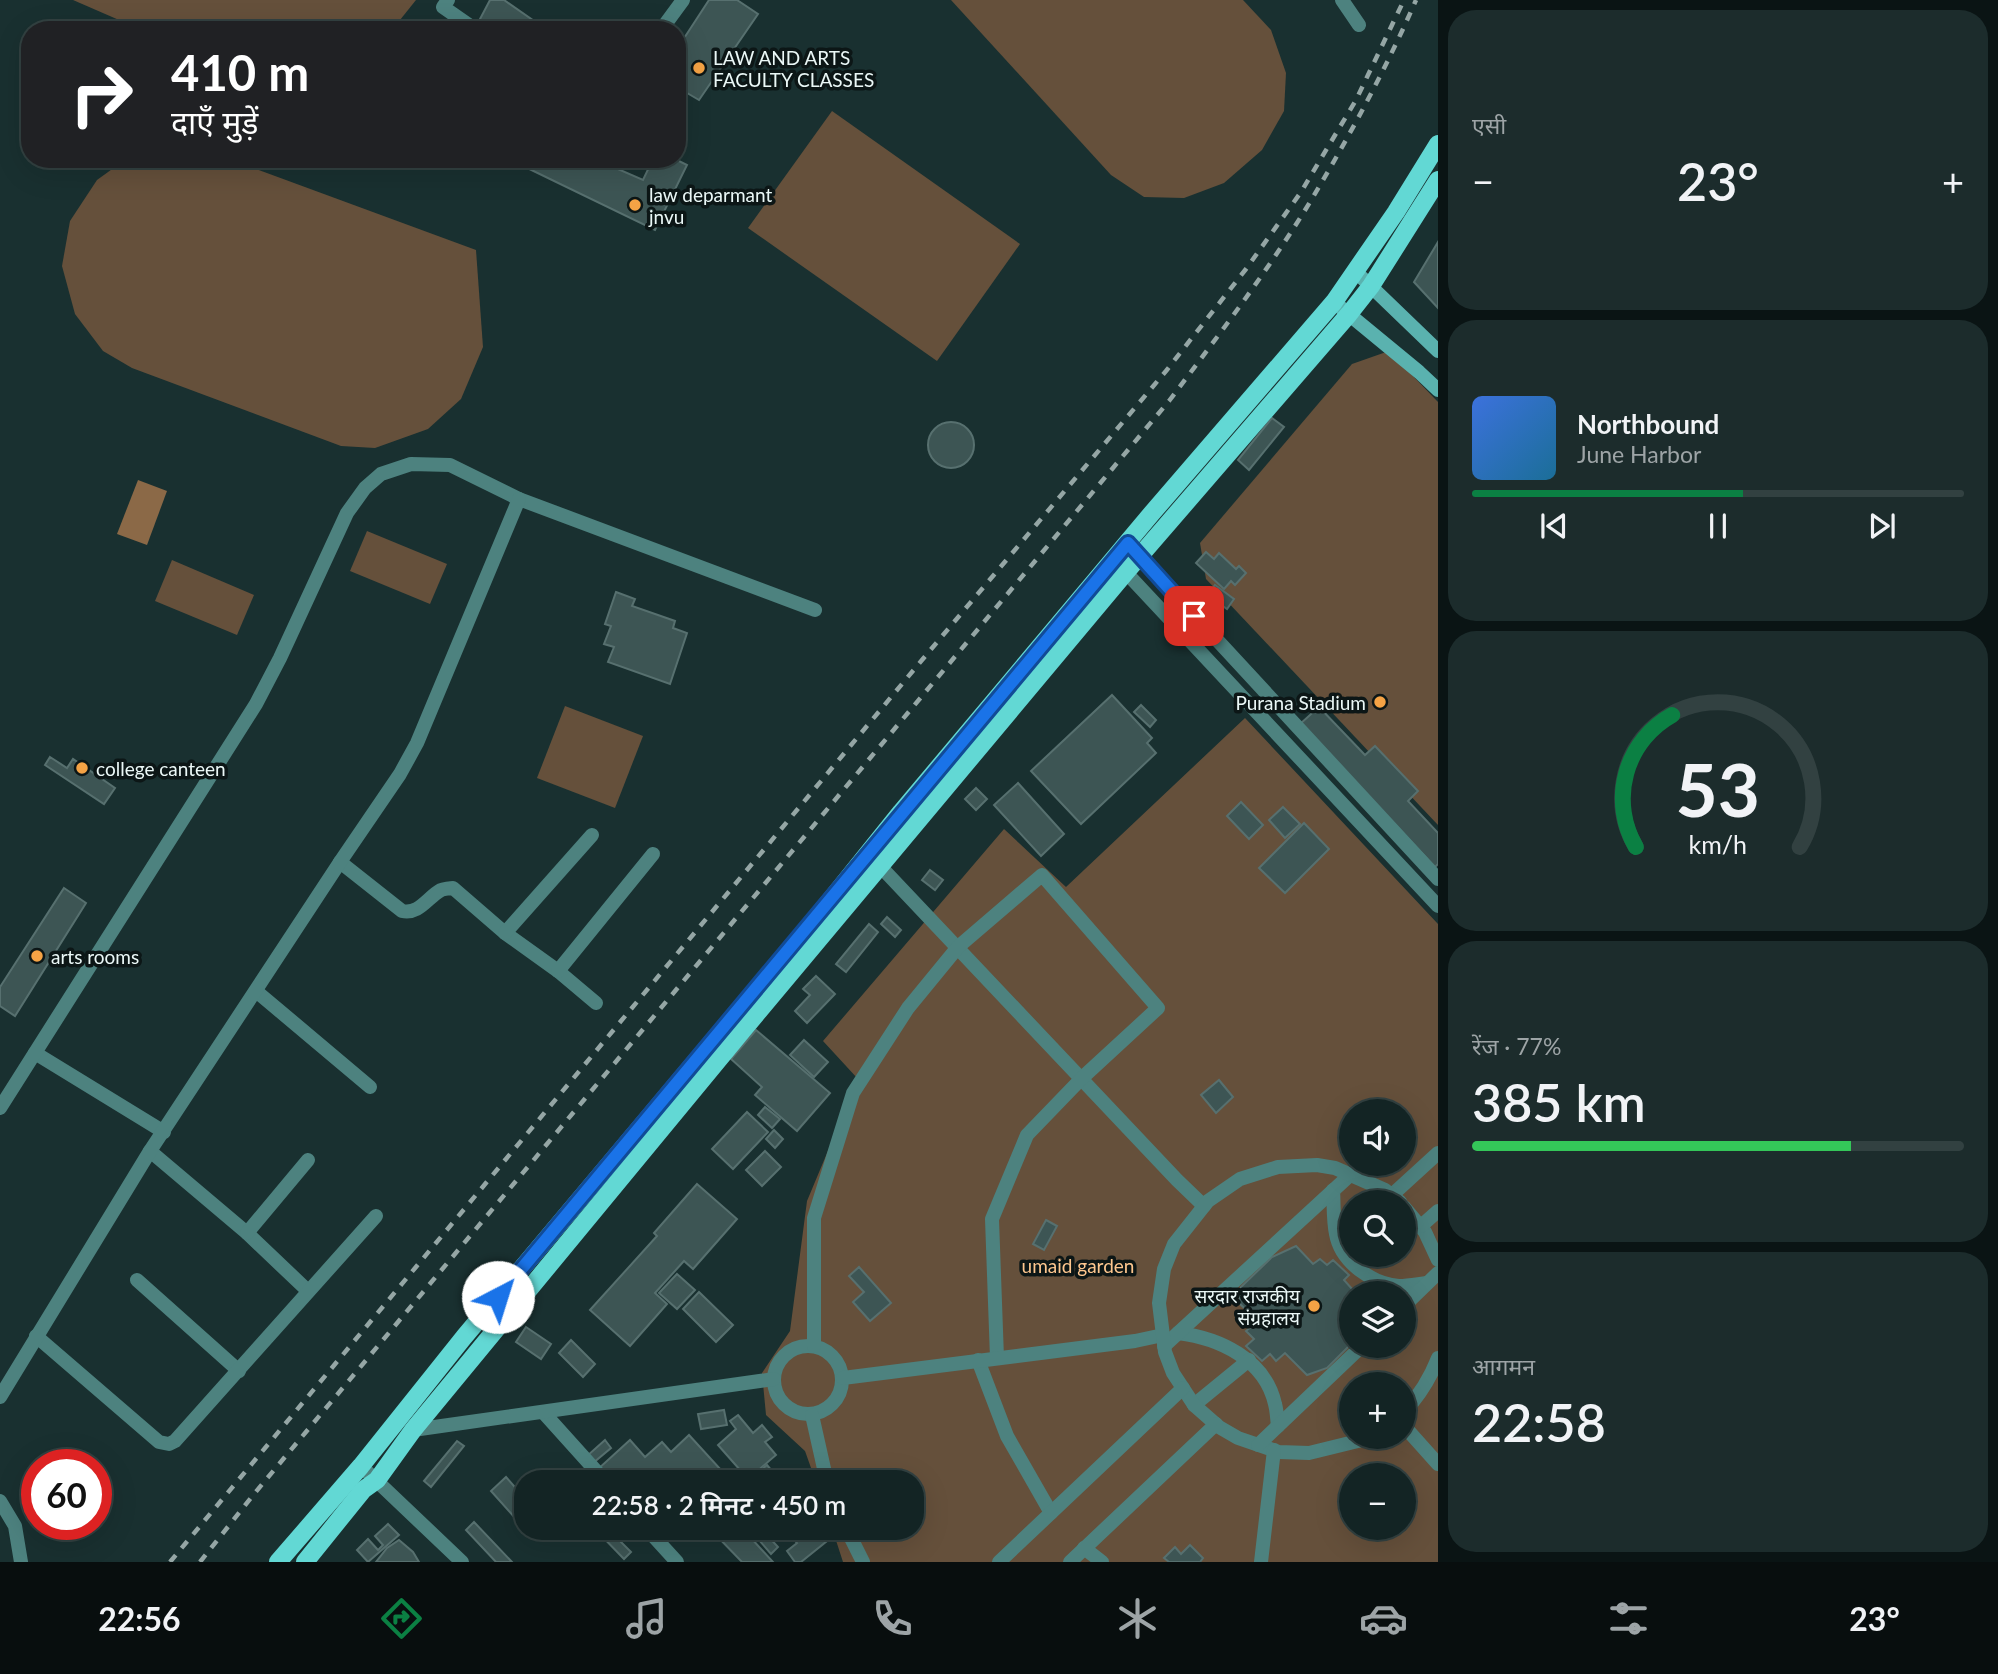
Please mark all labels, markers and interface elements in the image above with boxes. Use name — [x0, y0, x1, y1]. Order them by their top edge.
text: 410 m — [171, 43, 309, 101]
place label: LAW AND ARTS FACULTY CLASSES — [713, 46, 874, 91]
icon: right — [56, 49, 147, 140]
marker: LAW AND ARTS FACULTY CLASSES — [691, 60, 707, 76]
text: दाएँ मुड़ें — [171, 102, 258, 141]
text: एसी — [1472, 111, 1506, 139]
text: 23° — [1677, 150, 1759, 212]
text: − — [1472, 158, 1494, 204]
text: + — [1942, 158, 1964, 204]
place label: law deparmant jnvu — [648, 183, 772, 228]
marker: law deparmant jnvu — [627, 197, 643, 213]
text: Northbound — [1577, 408, 1719, 440]
text: June Harbor — [1577, 440, 1701, 468]
icon: previous — [1535, 507, 1573, 545]
icon: pause — [1699, 507, 1737, 545]
icon: next — [1863, 507, 1901, 545]
pin — [1164, 586, 1224, 646]
icon: arrive — [1175, 597, 1213, 635]
place label: Purana Stadium — [1235, 691, 1366, 714]
marker: Purana Stadium — [1372, 694, 1388, 710]
text: 53 — [1676, 745, 1760, 833]
place label: college canteen — [96, 757, 226, 780]
marker: college canteen — [74, 760, 90, 776]
text: km/h — [1689, 829, 1747, 859]
place label: arts rooms — [51, 945, 139, 968]
marker: arts rooms — [29, 948, 45, 964]
text: रेंज · 77% — [1472, 1032, 1561, 1060]
text: 385 km — [1472, 1071, 1646, 1133]
map controls — [1339, 1099, 1416, 1540]
button: sound — [1339, 1099, 1416, 1176]
button: search — [1339, 1190, 1416, 1267]
park label: umaid garden — [1022, 1254, 1134, 1277]
position arrow — [461, 1260, 535, 1334]
button: layers — [1339, 1281, 1416, 1358]
place label: सरदार राजकीय संग्रहालय — [1194, 1284, 1301, 1329]
marker: सरदार राजकीय संग्रहालय — [1306, 1298, 1322, 1314]
text: आगमन — [1472, 1352, 1535, 1380]
button: + — [1339, 1372, 1416, 1449]
text: 22:58 — [1472, 1391, 1606, 1453]
speed limit sign: 60 — [21, 1449, 112, 1540]
button: − — [1339, 1463, 1416, 1540]
text: 22:58 · 2 मिनट · 450 m — [592, 1489, 846, 1521]
icon: directions — [377, 1594, 426, 1643]
icon: music — [622, 1594, 671, 1643]
icon: phone — [868, 1594, 917, 1643]
icon: climate — [1113, 1594, 1162, 1643]
icon: car — [1359, 1594, 1408, 1643]
icon: filters — [1604, 1594, 1653, 1643]
text: 22:56 — [98, 1599, 181, 1638]
text: 23° — [1849, 1599, 1900, 1638]

